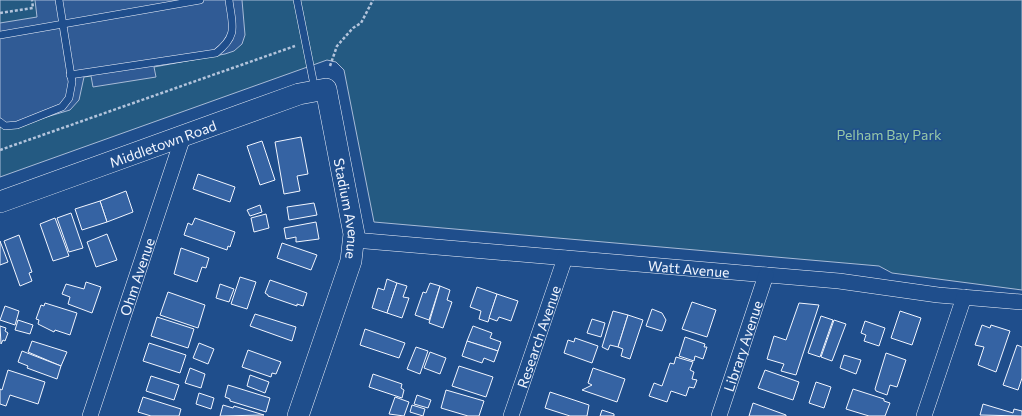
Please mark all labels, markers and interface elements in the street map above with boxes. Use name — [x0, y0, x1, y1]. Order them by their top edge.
street label: Middletown Road — [107, 116, 218, 170]
park label: Pelham Bay Park — [836, 126, 942, 143]
street label: Stadium Avenue — [331, 157, 363, 260]
street label: Ohm Avenue — [116, 235, 157, 318]
street label: Watt Avenue — [647, 256, 730, 280]
street label: Research Avenue — [513, 283, 564, 390]
street label: Library Avenue — [719, 298, 765, 394]

